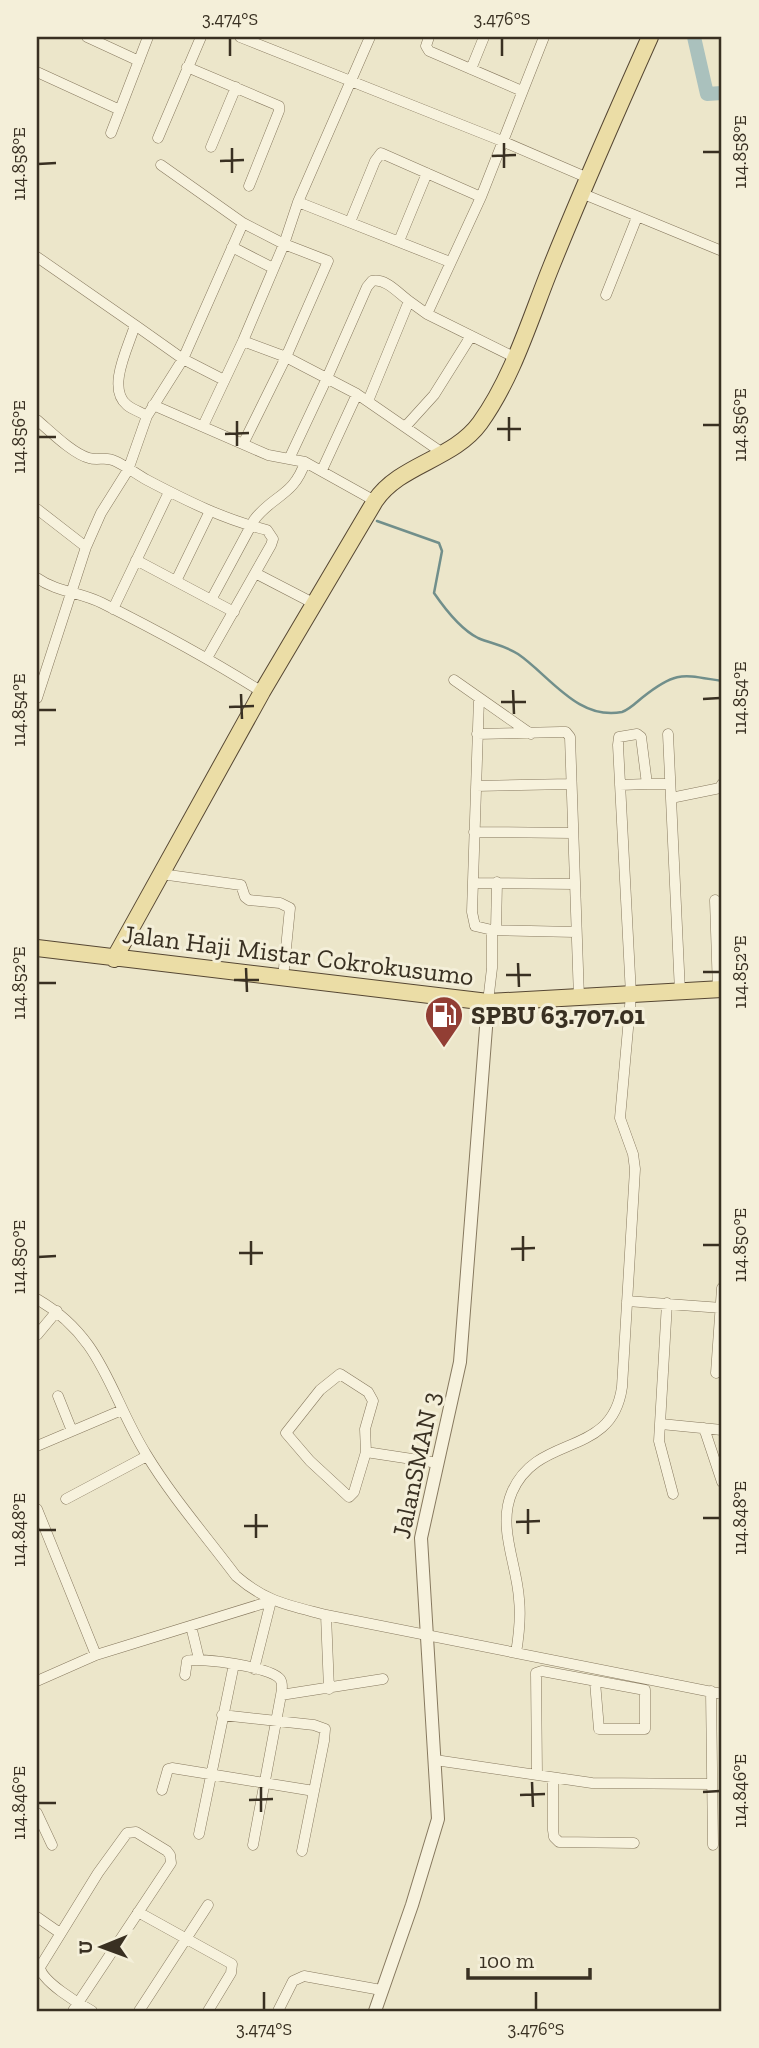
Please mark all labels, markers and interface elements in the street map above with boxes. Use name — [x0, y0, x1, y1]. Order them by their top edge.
text: 3.474°S — [202, 8, 258, 30]
text: 3.476°S — [474, 8, 530, 30]
text: 114.858°E — [729, 115, 751, 189]
text: 114.858°E — [8, 127, 30, 201]
text: 114.856°E — [729, 388, 751, 462]
text: 114.856°E — [8, 400, 30, 474]
text: 114.854°E — [729, 661, 751, 735]
text: 114.854°E — [8, 673, 30, 747]
street label: Jalan Haji Mistar Cokrokusumo — [121, 918, 475, 992]
text: 114.852°E — [729, 935, 751, 1009]
text: 114.852°E — [8, 946, 30, 1020]
fuel station icon: SPBU 63.707.01 — [423, 994, 465, 1049]
place label: SPBU 63.707.01 — [471, 999, 645, 1031]
text: 114.850°E — [729, 1208, 751, 1282]
text: 114.850°E — [8, 1220, 30, 1294]
street label: JalanSMAN 3 — [385, 1389, 447, 1541]
text: 114.848°E — [729, 1481, 751, 1555]
text: 114.848°E — [8, 1493, 30, 1567]
text: 114.846°E — [729, 1754, 751, 1828]
text: 114.846°E — [8, 1766, 30, 1840]
north arrow — [66, 1912, 136, 1982]
scale bar — [468, 1936, 591, 1980]
text: U — [74, 1940, 97, 1954]
text: 100 m — [479, 1948, 534, 1973]
text: 3.474°S — [236, 2018, 292, 2040]
text: 3.476°S — [508, 2018, 564, 2040]

